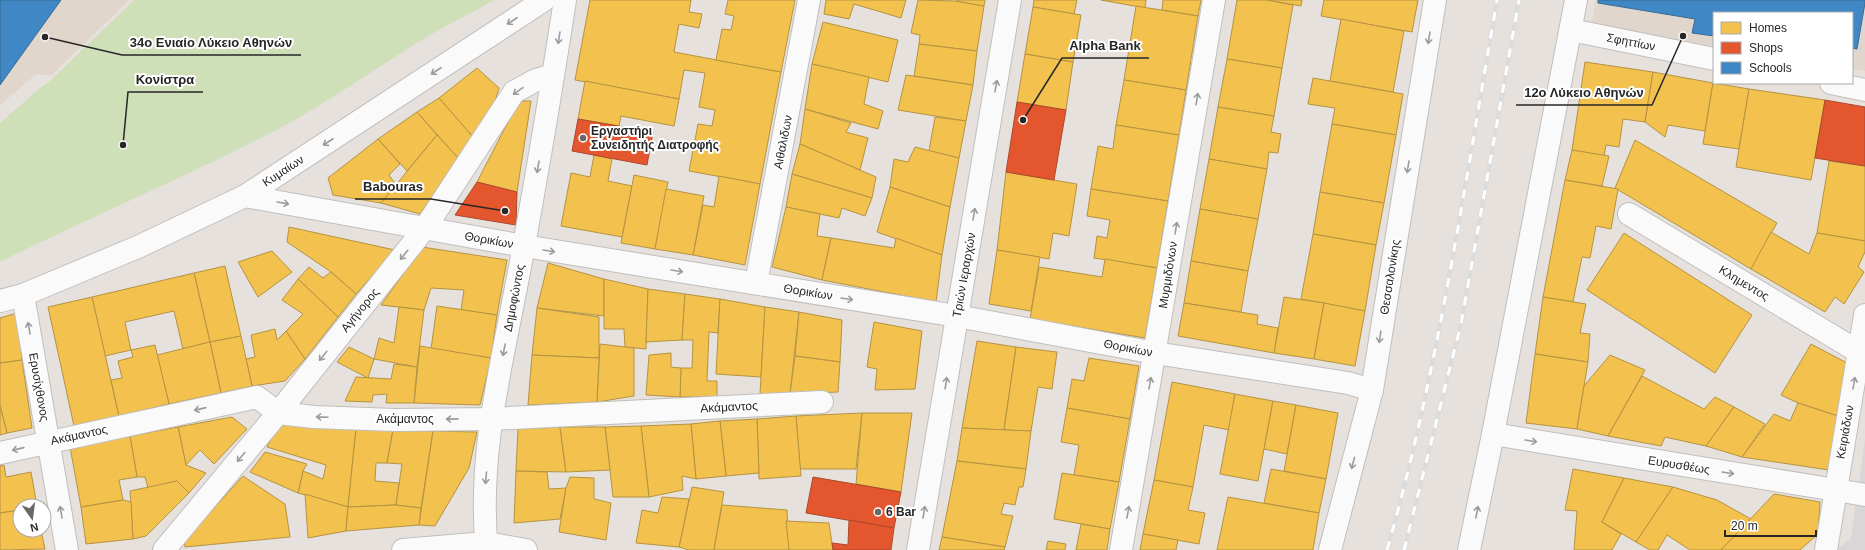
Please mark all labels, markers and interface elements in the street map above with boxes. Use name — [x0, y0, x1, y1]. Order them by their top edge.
legend — [1713, 12, 1853, 84]
one-way arrow — [506, 18, 518, 26]
text: Homes — [1749, 21, 1787, 35]
callout: 34ο Ενιαίο Λύκειο Αθηνών — [122, 30, 301, 55]
street label: Σφηττίων — [1605, 30, 1657, 54]
one-way arrow — [555, 32, 563, 45]
one-way arrow — [1424, 32, 1432, 45]
callout: Alpha Bank — [1062, 33, 1149, 58]
text: 34ο Ενιαίο Λύκειο Αθηνών — [130, 35, 292, 50]
text: Alpha Bank — [1069, 38, 1142, 53]
text: Shops — [1749, 41, 1783, 55]
text: Schools — [1749, 61, 1792, 75]
callout: Κονίστρα — [128, 67, 203, 92]
one-way arrow — [431, 67, 442, 75]
text: Κονίστρα — [136, 72, 194, 87]
one-way arrow — [992, 79, 1000, 92]
callout: 12ο Λύκειο Αθηνών — [1516, 80, 1652, 105]
text: 12ο Λύκειο Αθηνών — [1524, 85, 1644, 100]
one-way arrow — [513, 87, 524, 95]
one-way arrow — [1193, 93, 1201, 106]
street label: Αιθαλιδων — [771, 114, 795, 170]
place label: Εργαστήρι Συνειδητής Διατροφής — [591, 124, 719, 152]
marker: Εργαστήρι Συνειδητής Διατροφής — [578, 133, 588, 143]
one-way arrow — [322, 138, 333, 146]
street label: Κυμαίων — [260, 152, 306, 190]
one-way arrow — [533, 160, 541, 173]
one-way arrow — [1404, 160, 1412, 173]
callout: Babouras — [355, 174, 431, 199]
text: Babouras — [363, 179, 423, 194]
one-way arrow — [276, 199, 289, 207]
one-way arrow — [970, 208, 978, 221]
one-way arrow — [1172, 221, 1180, 234]
street label: Θορικίων — [463, 229, 515, 251]
street label: Τριών Ιεραρχών — [950, 231, 978, 319]
street label: Θεσσαλονίκης — [1377, 238, 1403, 316]
street label: Μυρμιδόνων — [1156, 240, 1180, 310]
one-way arrow — [542, 247, 555, 255]
one-way arrow — [400, 249, 409, 260]
street label: Δημοφώντος — [501, 263, 527, 333]
street label: Κλημεντος — [1716, 263, 1772, 304]
one-way arrow — [670, 267, 683, 275]
street label: Θορικίων — [782, 281, 834, 303]
street label: Αγήνορος — [338, 285, 382, 335]
one-way arrow — [840, 295, 853, 303]
one-way arrow — [24, 322, 32, 335]
one-way arrow — [1376, 330, 1384, 343]
street label: Θορικίων — [1102, 336, 1154, 360]
one-way arrow — [500, 343, 508, 356]
one-way arrow — [319, 351, 327, 362]
street label: Ερυσίχθονος — [26, 352, 52, 423]
one-way arrow — [942, 377, 950, 390]
one-way arrow — [1146, 377, 1154, 390]
one-way arrow — [1850, 377, 1858, 390]
street label: Ακάμαντος — [700, 398, 758, 415]
street label: Κειριάδων — [1833, 404, 1857, 460]
one-way arrow — [194, 406, 207, 414]
street label: Ακάμαντος — [376, 412, 434, 426]
one-way arrow — [316, 413, 329, 421]
one-way arrow — [446, 415, 459, 423]
street label: Ακάμαντος — [49, 422, 109, 448]
one-way arrow — [1524, 437, 1537, 445]
one-way arrow — [12, 445, 25, 453]
one-way arrow — [237, 452, 246, 463]
street label: Ευρυσθέως — [1647, 453, 1711, 477]
one-way arrow — [1348, 457, 1356, 470]
one-way arrow — [1721, 469, 1734, 477]
one-way arrow — [483, 471, 490, 484]
north arrow — [12, 498, 52, 538]
one-way arrow — [56, 505, 64, 518]
place label: 6 Bar — [886, 505, 916, 519]
one-way arrow — [920, 505, 928, 518]
one-way arrow — [1124, 505, 1132, 518]
one-way arrow — [1473, 506, 1481, 519]
marker: 6 Bar — [873, 507, 883, 517]
scale bar — [1725, 512, 1816, 538]
text: 20 m — [1731, 519, 1758, 533]
text: N — [29, 521, 40, 534]

